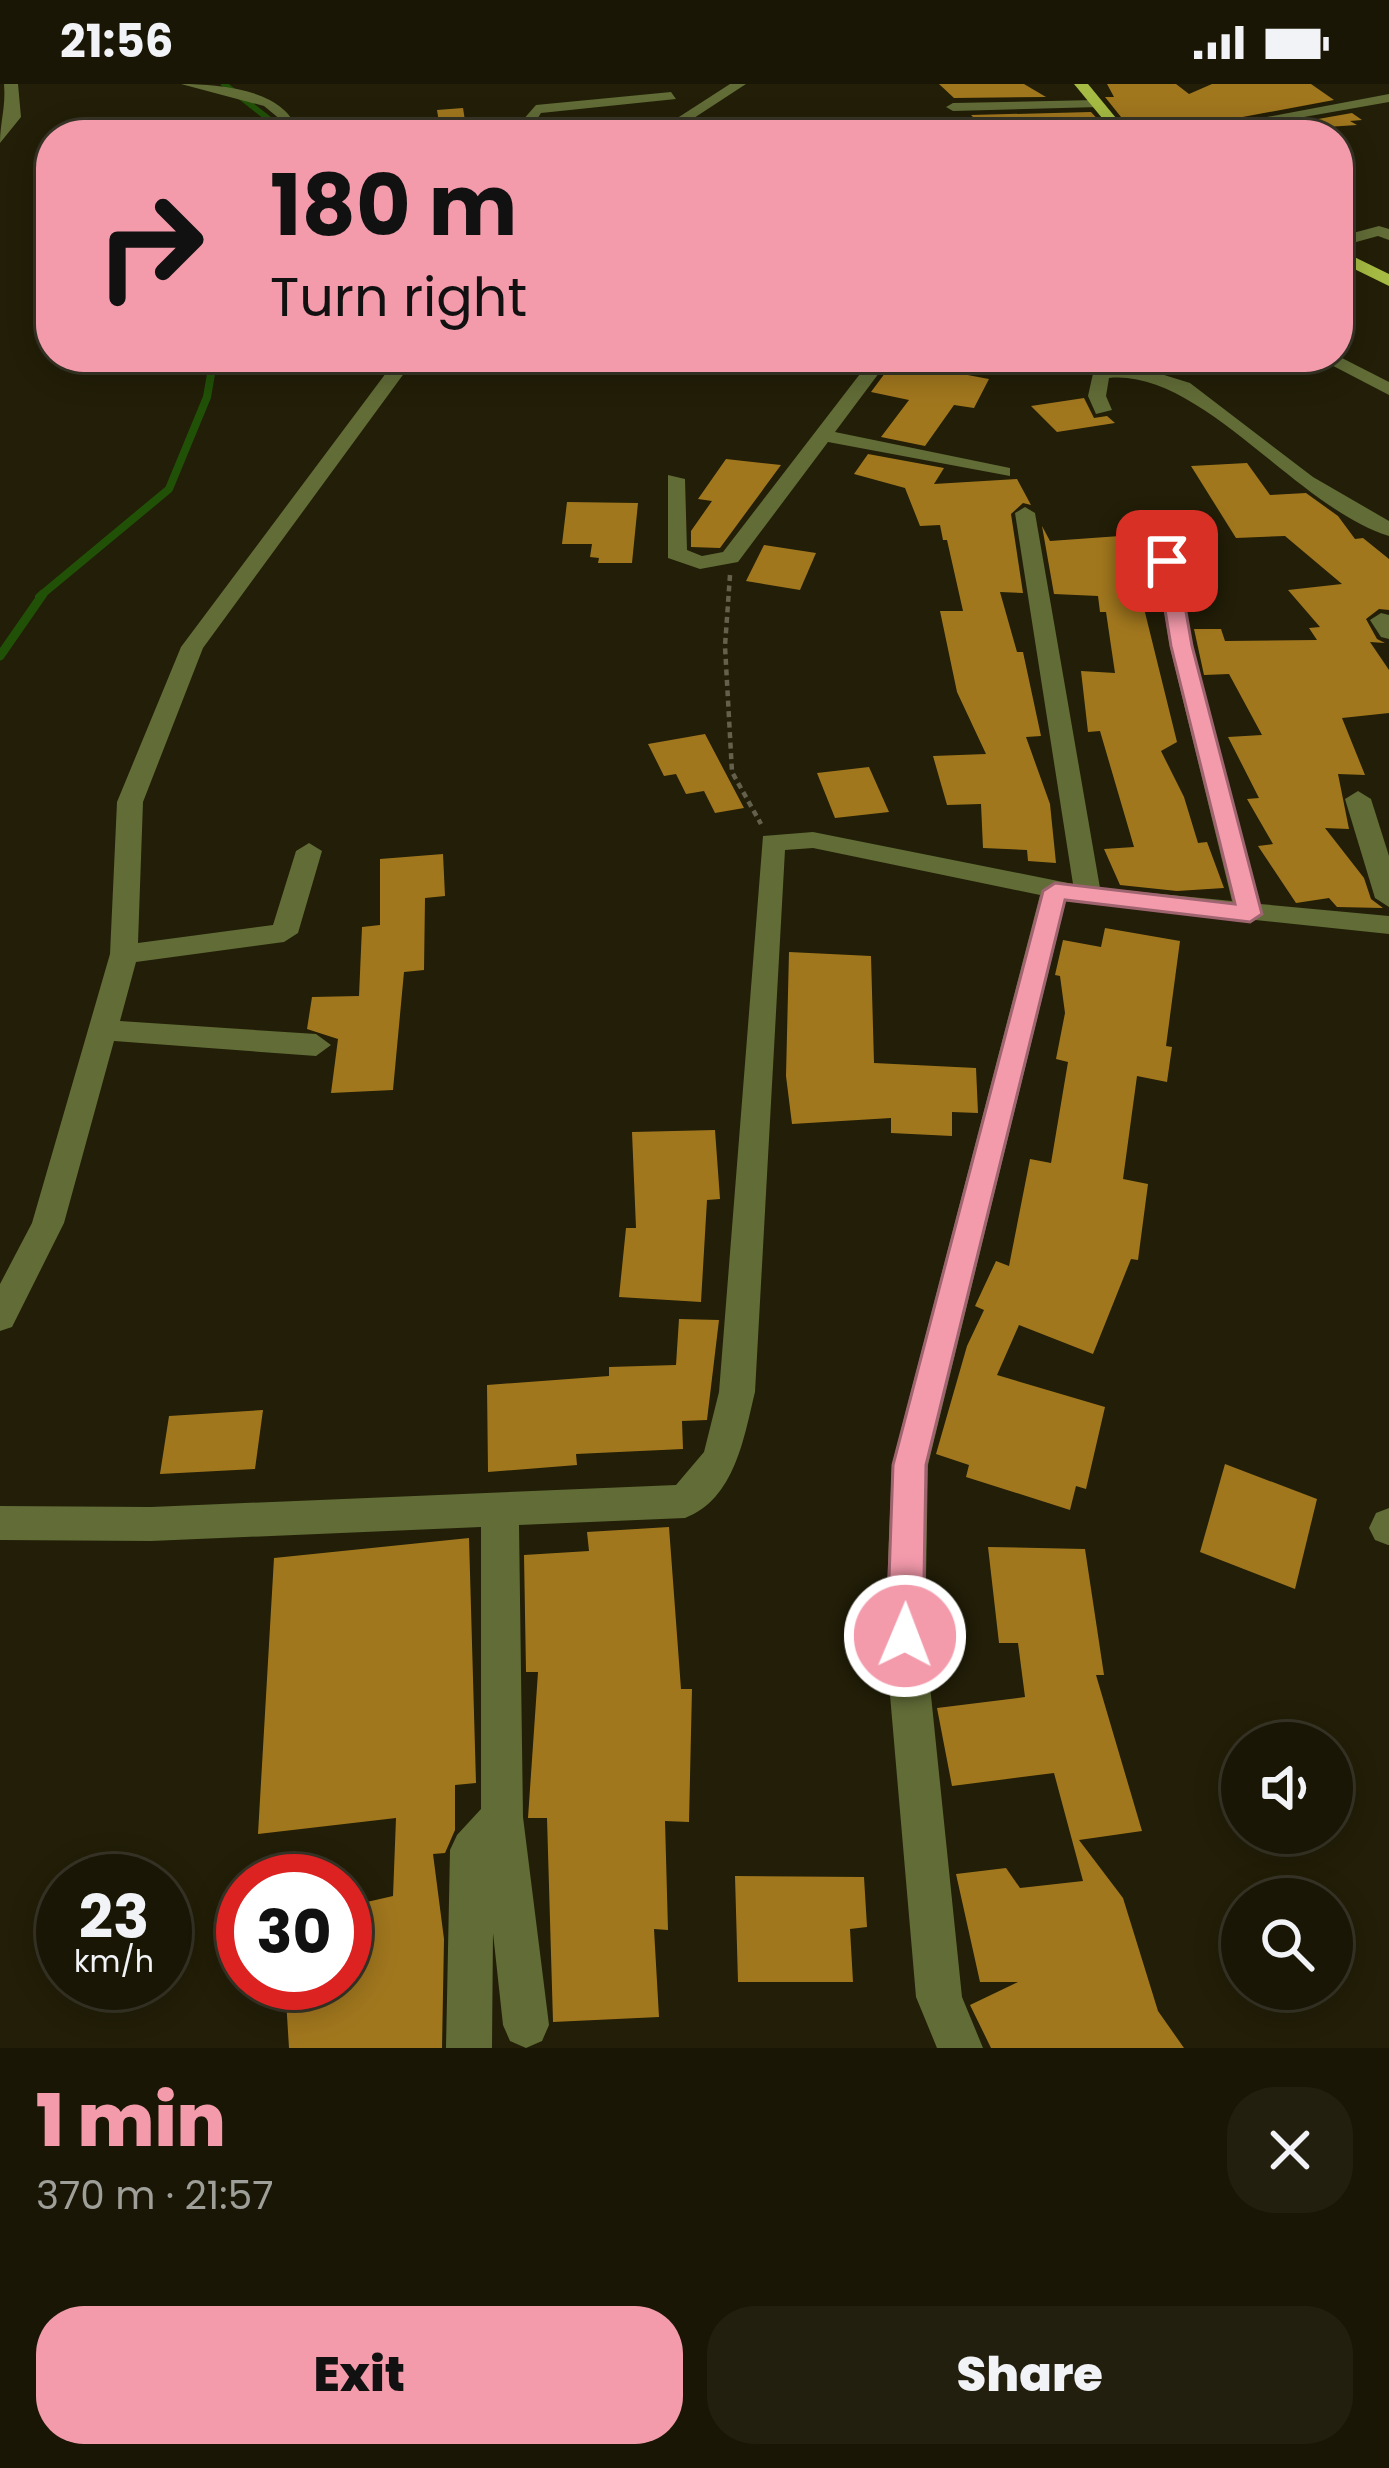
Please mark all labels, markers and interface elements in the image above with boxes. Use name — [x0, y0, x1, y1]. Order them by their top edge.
text: 21:56 — [60, 10, 173, 73]
text: 180 m — [270, 147, 518, 264]
icon: right — [72, 168, 228, 324]
text: Turn right — [270, 259, 527, 335]
pin — [1116, 510, 1218, 612]
icon: arrive — [1134, 528, 1200, 594]
position arrow — [842, 1573, 968, 1699]
map controls — [1221, 1722, 1353, 2010]
button: sound — [1221, 1722, 1353, 1854]
speed limit sign: 30 — [216, 1854, 372, 2010]
text: 23 — [79, 1875, 149, 1959]
button: search — [1221, 1878, 1353, 2010]
text: km/h — [74, 1940, 154, 1983]
text: 1 min — [36, 2070, 226, 2171]
button: close — [1227, 2087, 1353, 2213]
text: 370 m · 21:57 — [36, 2168, 273, 2223]
button: Exit — [36, 2306, 683, 2444]
button: Share — [707, 2306, 1353, 2444]

